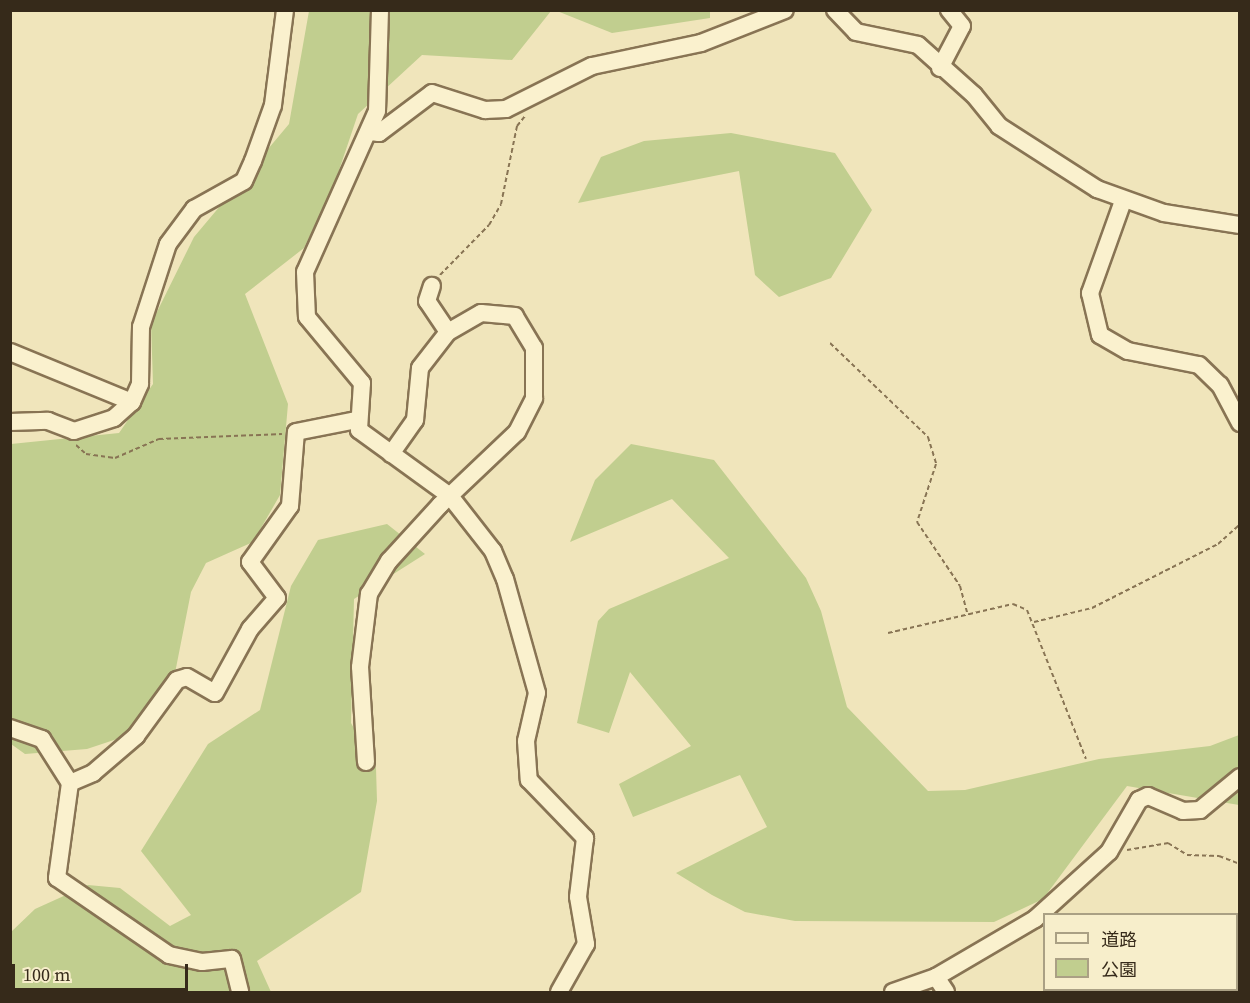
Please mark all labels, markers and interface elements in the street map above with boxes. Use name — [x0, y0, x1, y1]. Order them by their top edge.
legend — [1043, 913, 1238, 991]
text: 道路 — [1101, 927, 1137, 952]
scale bar — [15, 952, 190, 990]
text: 公園 — [1101, 957, 1137, 982]
text: 100 m — [23, 962, 70, 987]

